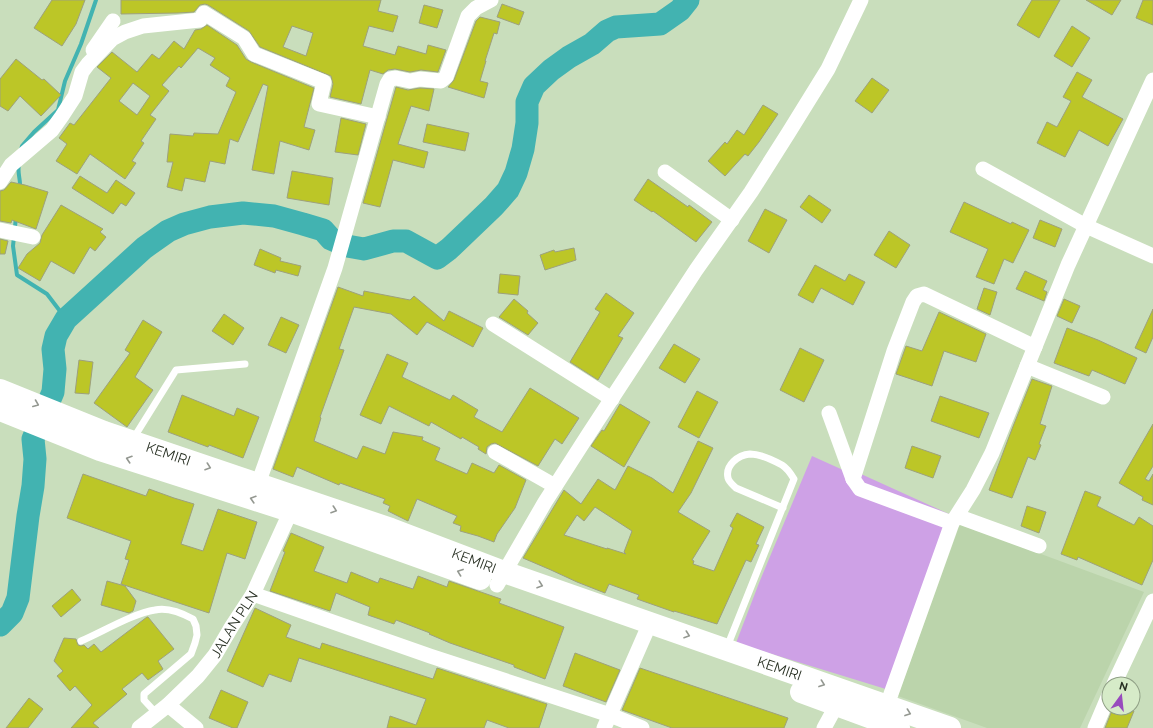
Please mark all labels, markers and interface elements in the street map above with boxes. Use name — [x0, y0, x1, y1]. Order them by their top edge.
one-way arrow — [33, 400, 40, 408]
street label: KEMIRI — [144, 439, 193, 469]
one-way arrow — [126, 455, 133, 464]
one-way arrow — [204, 462, 211, 471]
one-way arrow — [249, 495, 256, 504]
one-way arrow — [330, 505, 337, 514]
street label: KEMIRI — [450, 545, 498, 576]
one-way arrow — [457, 568, 464, 576]
one-way arrow — [537, 580, 544, 589]
street label: JALAN PLN — [207, 588, 261, 660]
one-way arrow — [683, 631, 690, 639]
street label: KEMIRI — [755, 653, 804, 684]
north arrow — [1101, 676, 1141, 716]
one-way arrow — [819, 679, 826, 687]
text: N — [1118, 679, 1129, 694]
one-way arrow — [904, 708, 911, 717]

